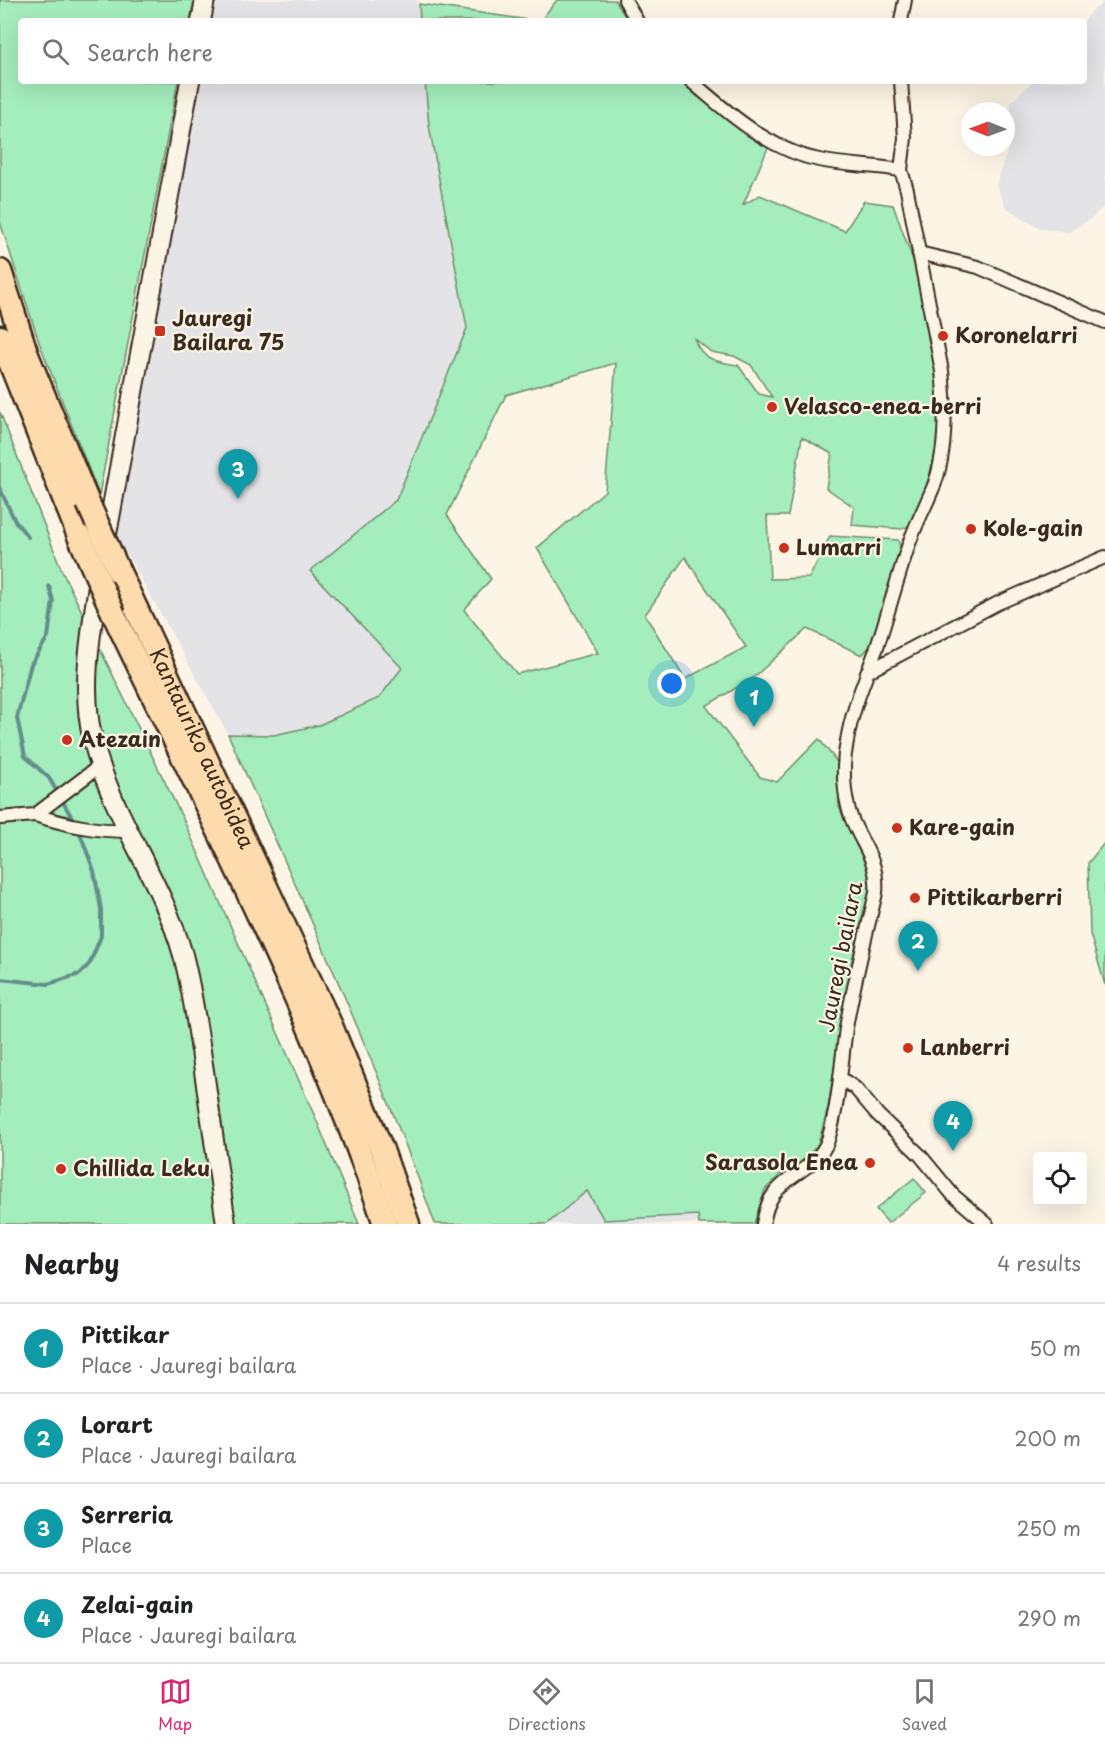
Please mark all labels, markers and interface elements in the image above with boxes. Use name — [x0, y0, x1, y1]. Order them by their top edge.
search box — [18, 18, 1087, 84]
icon: search — [39, 35, 72, 68]
text: Search here — [87, 35, 213, 68]
north arrow — [961, 102, 1015, 156]
place label: Jauregi Bailara 75 — [172, 301, 285, 357]
place label: Koronelarri — [955, 318, 1078, 350]
marker: Jauregi Bailara 75 — [153, 324, 167, 338]
marker: Koronelarri — [936, 329, 950, 343]
place label: Velasco-enea-berri — [784, 389, 982, 421]
marker: Velasco-enea-berri — [765, 400, 779, 414]
pin: 3 — [218, 450, 258, 499]
place label: Kole-gain — [983, 511, 1083, 543]
marker: Kole-gain — [964, 522, 978, 536]
place label: Lumarri — [796, 530, 881, 562]
marker: Lumarri — [777, 541, 791, 555]
street label: Kantauriko autobidea — [143, 642, 264, 854]
your location — [657, 669, 686, 698]
pin: 1 — [734, 678, 774, 727]
place label: Atezain — [79, 722, 161, 754]
marker: Atezain — [60, 733, 74, 747]
place label: Kare-gain — [909, 810, 1015, 842]
marker: Kare-gain — [890, 821, 904, 835]
street label: Jauregi bailara — [809, 878, 869, 1035]
place label: Pittikarberri — [927, 880, 1062, 912]
marker: Pittikarberri — [908, 891, 922, 905]
pin: 2 — [898, 922, 938, 971]
place label: Lanberri — [920, 1030, 1010, 1062]
marker: Lanberri — [901, 1041, 915, 1055]
pin: 4 — [934, 1102, 972, 1151]
place label: Sarasola Enea — [705, 1145, 858, 1177]
place label: Chillida Leku — [73, 1151, 210, 1183]
map controls — [1033, 1152, 1087, 1206]
button: locate — [1033, 1152, 1087, 1206]
marker: Sarasola Enea — [863, 1156, 877, 1170]
marker: Chillida Leku — [54, 1162, 68, 1176]
text: Nearby — [24, 1244, 119, 1283]
text: 4 results — [997, 1248, 1081, 1278]
text: Pittikar — [81, 1317, 169, 1350]
text: 1 — [39, 1333, 48, 1363]
text: 50 m — [1029, 1333, 1081, 1363]
text: Place · Jauregi bailara — [81, 1350, 296, 1380]
text: Lorart — [81, 1407, 153, 1440]
text: 2 — [36, 1423, 51, 1453]
text: 200 m — [1014, 1423, 1081, 1453]
text: Place · Jauregi bailara — [81, 1440, 296, 1470]
text: Serreria — [81, 1497, 173, 1530]
text: 3 — [37, 1513, 50, 1543]
text: 250 m — [1017, 1513, 1081, 1543]
text: Place — [81, 1530, 132, 1560]
text: Zelai-gain — [81, 1587, 194, 1620]
text: 4 — [37, 1603, 50, 1633]
text: 290 m — [1017, 1603, 1081, 1633]
text: Place · Jauregi bailara — [81, 1620, 296, 1650]
tab: Map — [158, 1675, 192, 1735]
tab: Directions — [508, 1675, 586, 1735]
tab: Saved — [902, 1675, 947, 1735]

